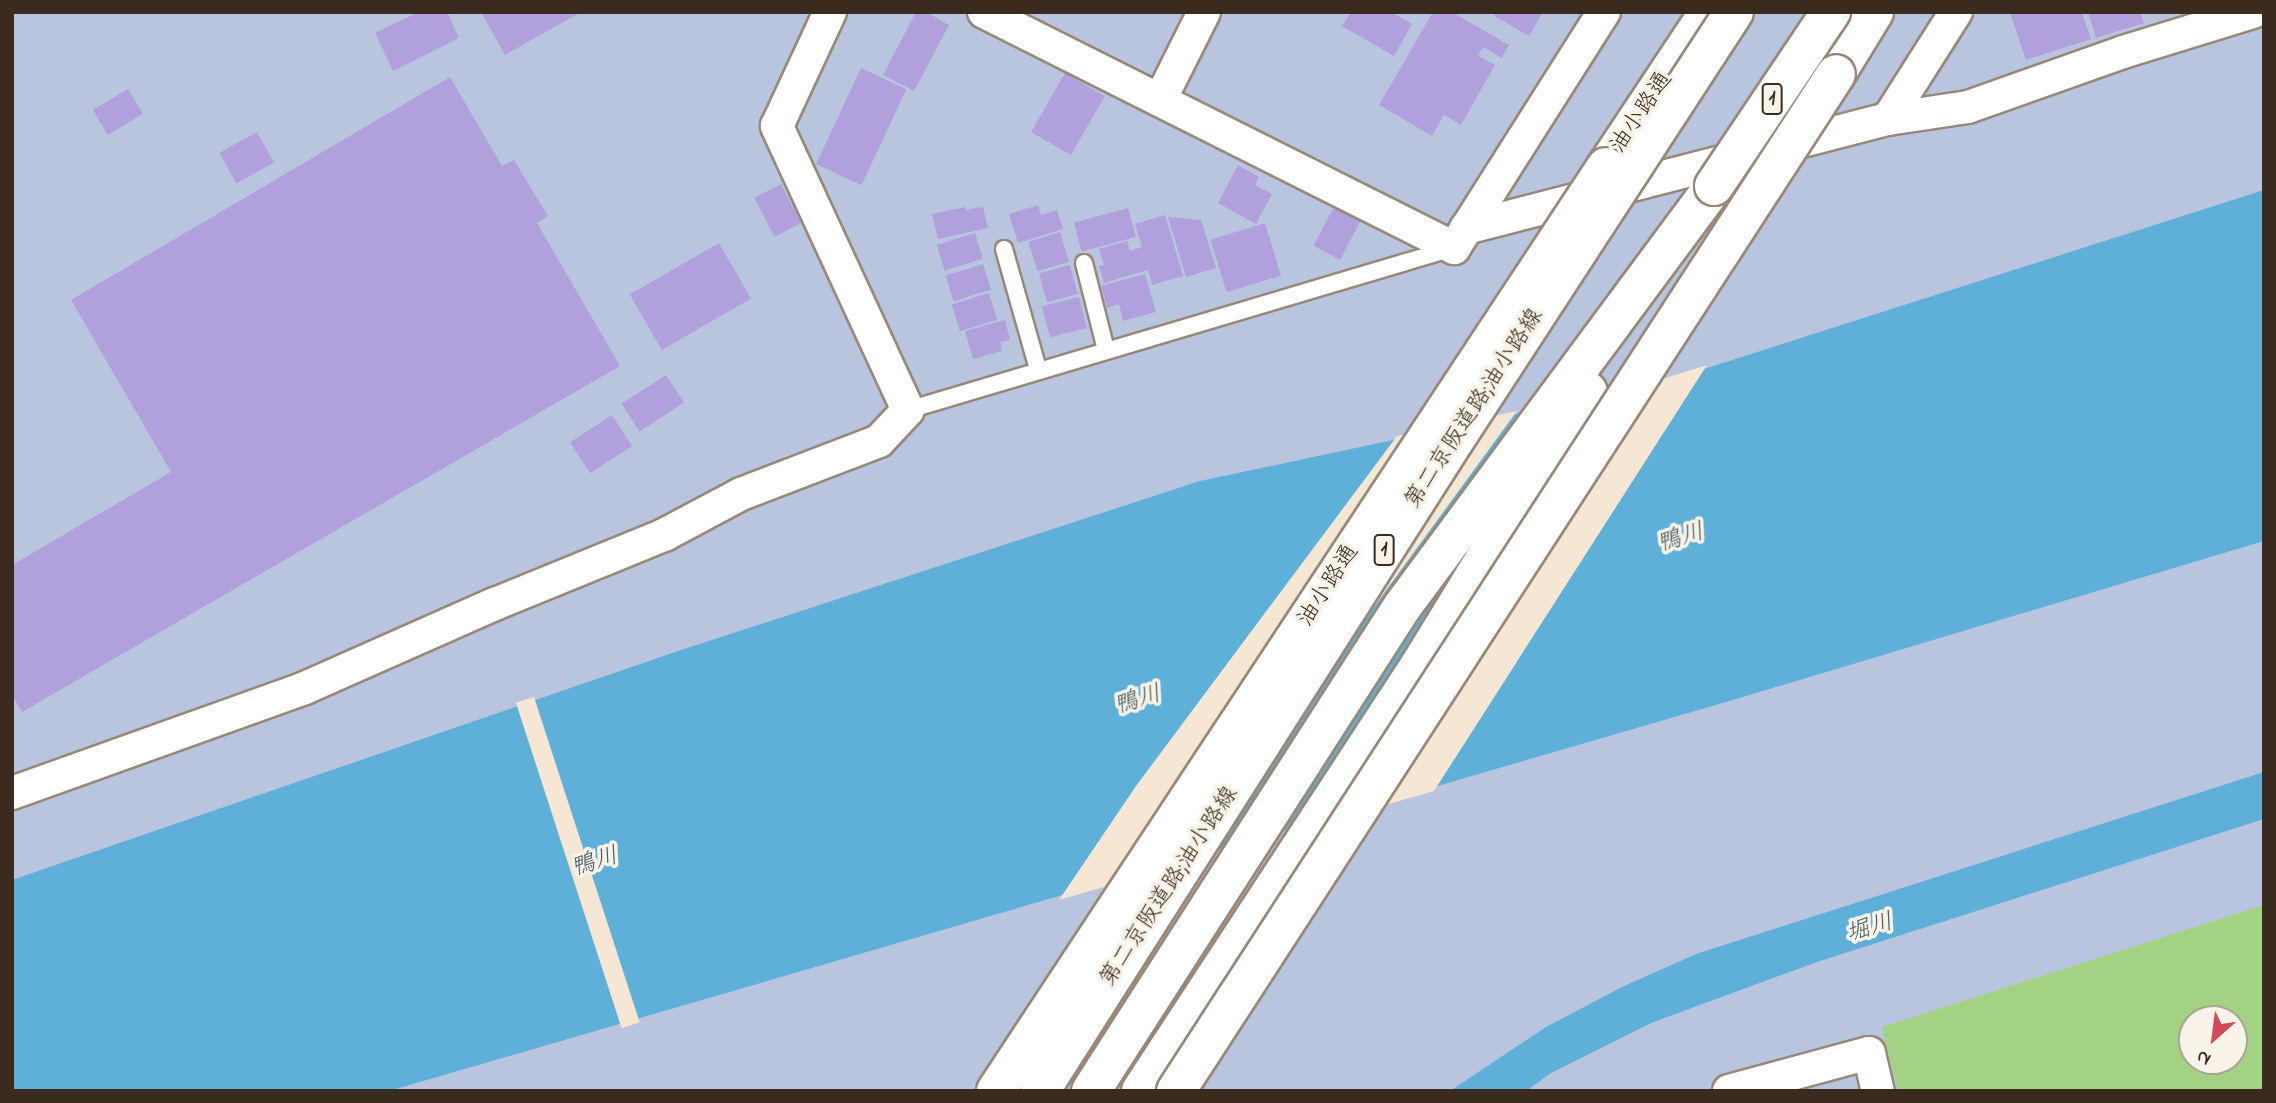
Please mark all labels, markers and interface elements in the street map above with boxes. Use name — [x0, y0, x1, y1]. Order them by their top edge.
street label: 油小路通 — [1605, 67, 1679, 159]
road number: 1 — [1762, 82, 1782, 116]
street label: 第二京阪道路;油小路線 — [1400, 304, 1550, 514]
water label: 鴨川 — [1654, 518, 1708, 560]
road number: 1 — [1374, 532, 1394, 568]
street label: 油小路通 — [1292, 540, 1366, 632]
water label: 鴨川 — [1111, 680, 1165, 722]
street label: 第二京阪道路;油小路線 — [1095, 782, 1245, 992]
water label: 鴨川 — [568, 842, 622, 884]
water label: 堀川 — [1843, 908, 1897, 950]
north arrow — [2178, 1005, 2248, 1075]
text: N — [2192, 1042, 2216, 1072]

